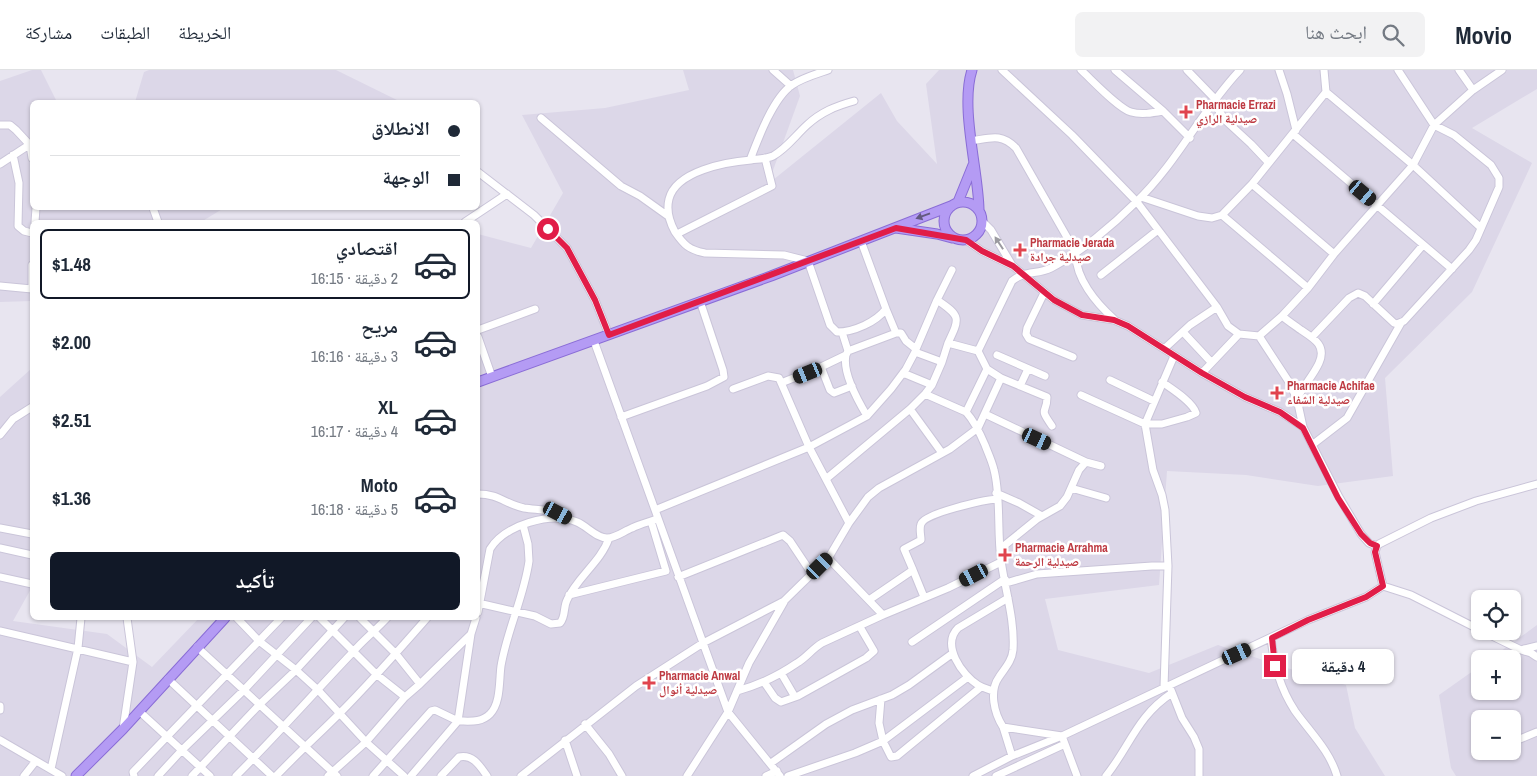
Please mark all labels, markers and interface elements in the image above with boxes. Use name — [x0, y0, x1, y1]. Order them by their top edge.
search box — [1075, 12, 1425, 57]
text: ابحث هنا — [1305, 19, 1367, 45]
text: Movio — [1455, 19, 1512, 51]
text: مشاركة — [25, 20, 72, 45]
text: الطبقات — [100, 20, 150, 45]
text: الخريطة — [178, 20, 231, 45]
icon: search — [1379, 21, 1407, 49]
place label: Pharmacie Errazi صيدلية الرازي — [1196, 97, 1276, 129]
marker: Pharmacie Errazi صيدلية الرازي — [1180, 106, 1192, 118]
text: الانطلاق — [371, 115, 430, 141]
text: الوجهة — [382, 164, 430, 190]
car — [1346, 178, 1379, 208]
one-way arrow — [916, 213, 931, 221]
route start — [537, 218, 559, 240]
text: اقتصادي — [336, 235, 398, 261]
place label: Pharmacie Jerada صيدلية جرادة — [1030, 235, 1115, 265]
one-way arrow — [994, 236, 1004, 249]
icon: car — [413, 242, 458, 287]
marker: Pharmacie Jerada صيدلية جرادة — [1014, 244, 1026, 256]
text: $1.48 — [52, 251, 91, 277]
text: 2 دقيقة · 16:15 — [311, 267, 398, 289]
text: مريح — [361, 313, 398, 339]
icon: car — [413, 320, 458, 365]
text: $2.00 — [52, 329, 91, 355]
text: 3 دقيقة · 16:16 — [311, 345, 398, 367]
car — [791, 360, 824, 386]
place label: Pharmacie Achifae صيدلية الشفاء — [1287, 378, 1375, 408]
marker: Pharmacie Achifae صيدلية الشفاء — [1271, 387, 1283, 399]
text: XL — [378, 394, 398, 420]
icon: car — [413, 398, 458, 443]
text: $2.51 — [52, 407, 91, 433]
text: 4 دقيقة · 16:17 — [311, 420, 398, 442]
car — [1020, 426, 1053, 452]
text: Moto — [361, 472, 398, 498]
icon: car — [413, 476, 458, 521]
text: $1.36 — [52, 485, 91, 511]
text: 5 دقيقة · 16:18 — [311, 498, 398, 520]
car — [541, 499, 574, 527]
place label: Pharmacie Arrahma صيدلية الرحمة — [1015, 540, 1108, 570]
marker: Pharmacie Arrahma صيدلية الرحمة — [999, 549, 1011, 561]
car — [804, 550, 835, 582]
button: تأكيد — [50, 552, 460, 610]
car — [957, 562, 990, 588]
map controls — [1471, 590, 1521, 760]
button: locate — [1471, 590, 1521, 640]
car — [1220, 641, 1253, 667]
callout: 4 دقيقة — [1292, 648, 1395, 684]
button: + — [1471, 650, 1521, 700]
route end — [1264, 655, 1286, 677]
text: 4 دقيقة — [1321, 655, 1365, 677]
place label: Pharmacie Anwal صيدلية أنوال — [659, 668, 740, 698]
marker: Pharmacie Anwal صيدلية أنوال — [643, 677, 655, 689]
button: − — [1471, 710, 1521, 760]

